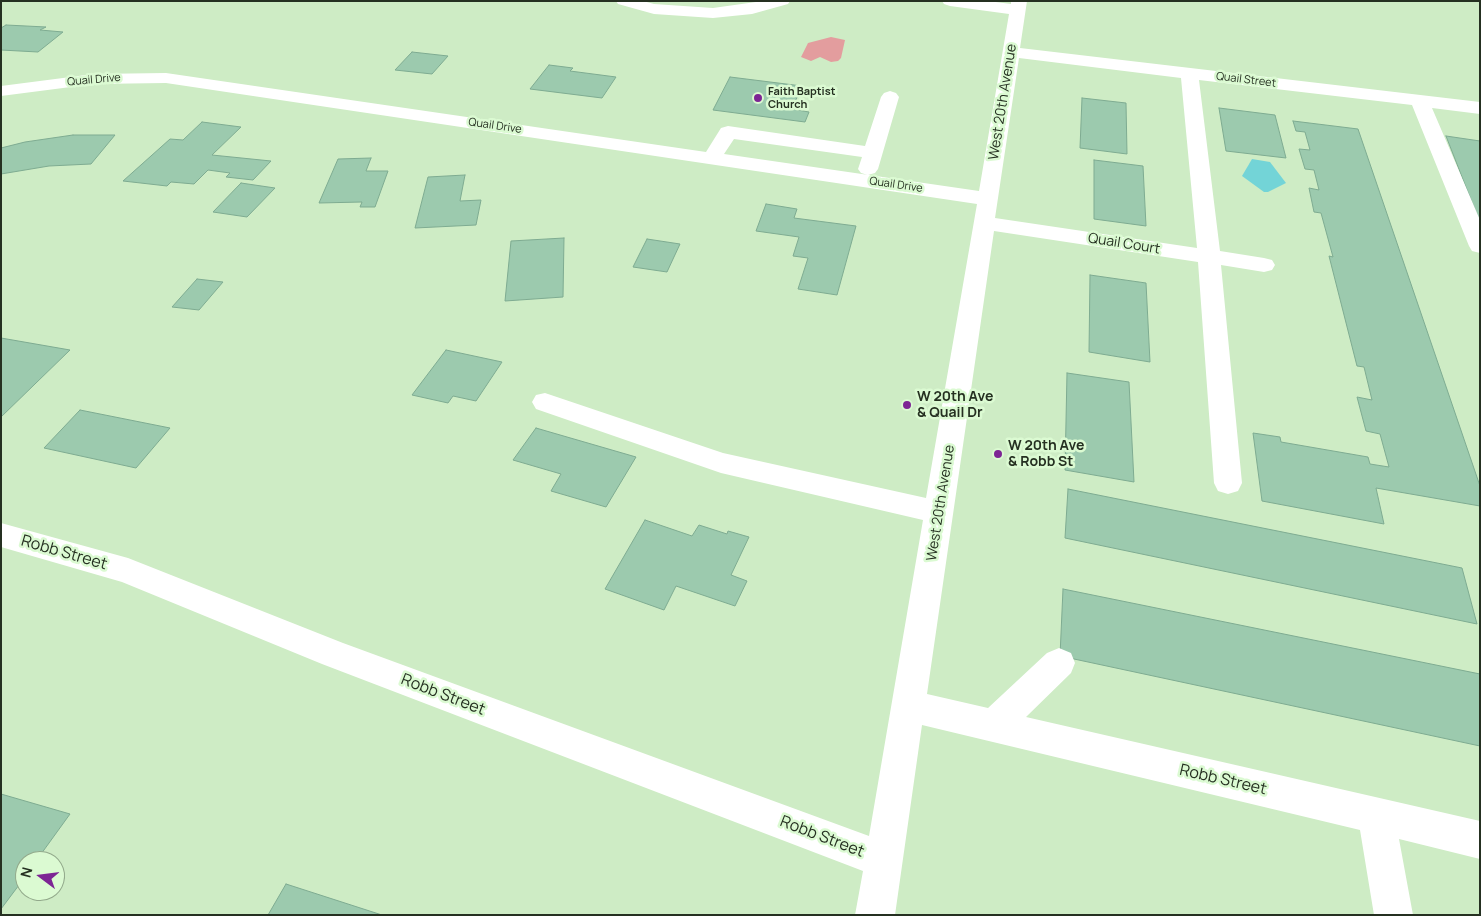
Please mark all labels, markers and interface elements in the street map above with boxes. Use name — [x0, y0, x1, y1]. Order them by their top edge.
street label: West 20th Avenue — [986, 43, 1020, 161]
street label: Quail Street — [1215, 70, 1277, 90]
street label: Quail Drive — [67, 71, 121, 89]
place label: Faith Baptist Church — [768, 85, 835, 111]
marker: Faith Baptist Church — [752, 92, 764, 104]
street label: Quail Drive — [468, 116, 522, 136]
street label: Quail Drive — [869, 175, 923, 195]
street label: Quail Court — [1087, 230, 1161, 258]
place label: W 20th Ave & Quail Dr — [917, 389, 993, 422]
marker: W 20th Ave & Quail Dr — [901, 399, 913, 411]
place label: W 20th Ave & Robb St — [1008, 438, 1084, 471]
street label: West 20th Avenue — [924, 444, 958, 562]
marker: W 20th Ave & Robb St — [992, 448, 1004, 460]
street label: Robb Street — [19, 532, 109, 574]
street label: Robb Street — [398, 670, 488, 720]
street label: Robb Street — [1178, 761, 1268, 799]
street label: Robb Street — [777, 812, 867, 862]
north arrow — [15, 851, 65, 901]
text: N — [16, 865, 36, 880]

